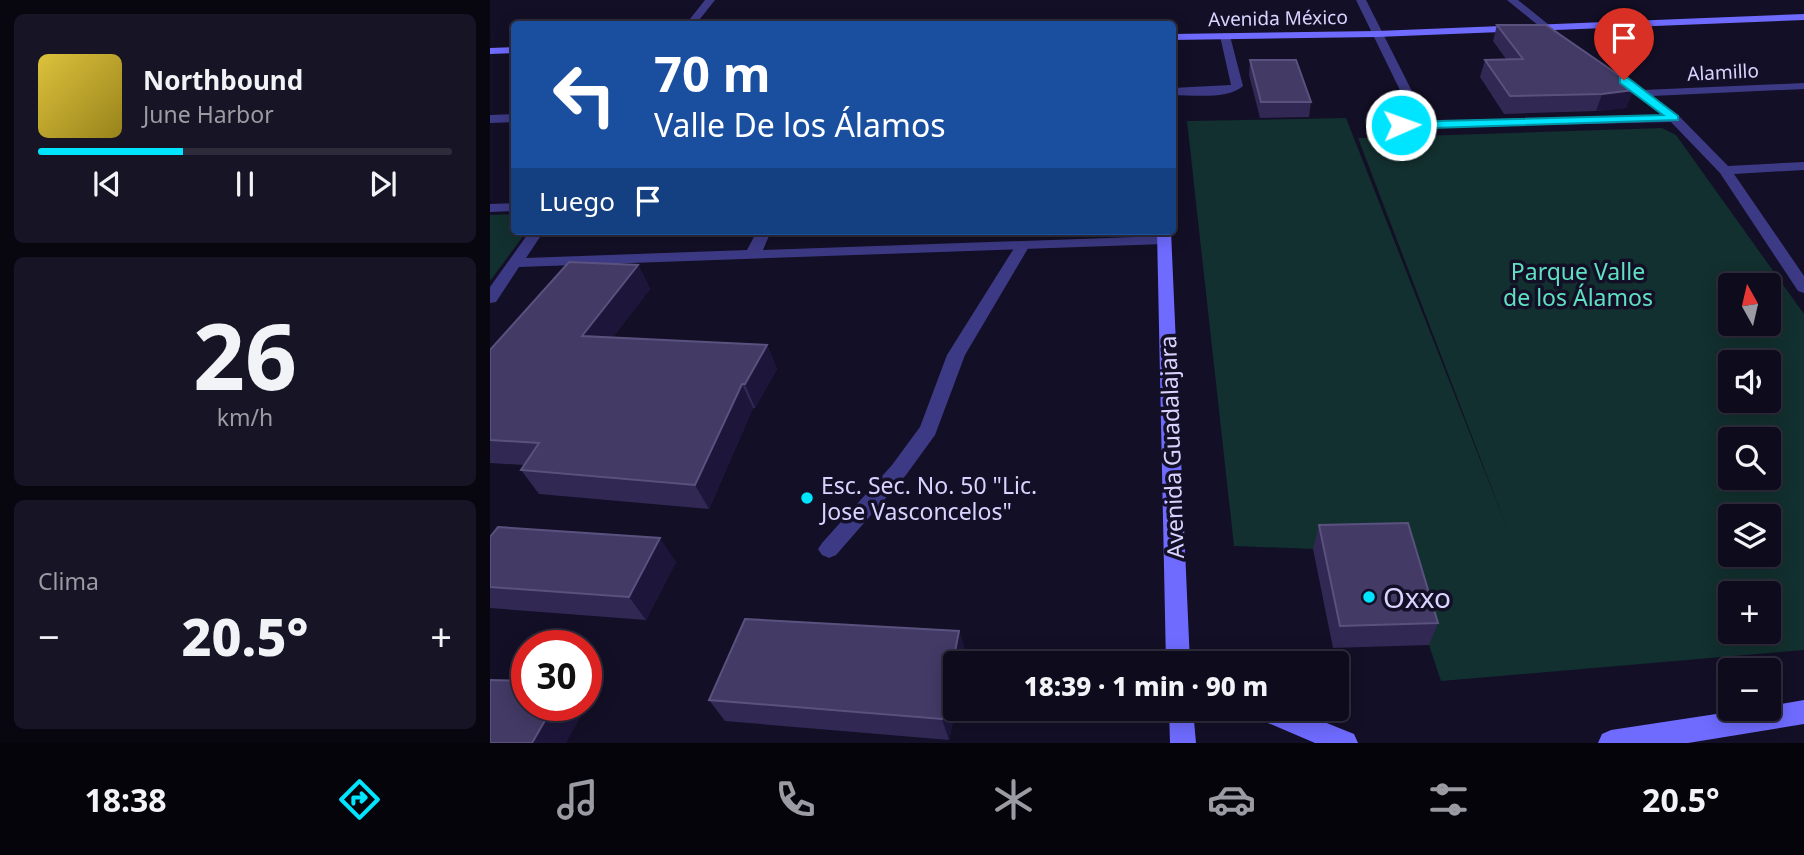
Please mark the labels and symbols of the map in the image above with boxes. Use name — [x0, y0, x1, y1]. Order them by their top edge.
street label: Avenida México — [1208, 4, 1348, 32]
pin — [1594, 8, 1654, 80]
street label: Alamillo — [1687, 57, 1759, 87]
position arrow — [1364, 88, 1438, 162]
park label: Parque Valle de los Álamos — [1503, 255, 1653, 313]
north arrow — [1718, 273, 1782, 336]
street label: Avenida Guadalajara — [1151, 335, 1191, 559]
place label: Esc. Sec. No. 50 "Lic. Jose Vasconcelos" — [819, 469, 1037, 527]
marker: Esc. Sec. No. 50 "Lic. Jose Vasconcelos" — [799, 490, 815, 506]
place label: Oxxo — [1383, 578, 1451, 616]
marker: Oxxo — [1361, 589, 1377, 605]
speed limit sign: 30 — [511, 630, 602, 721]

